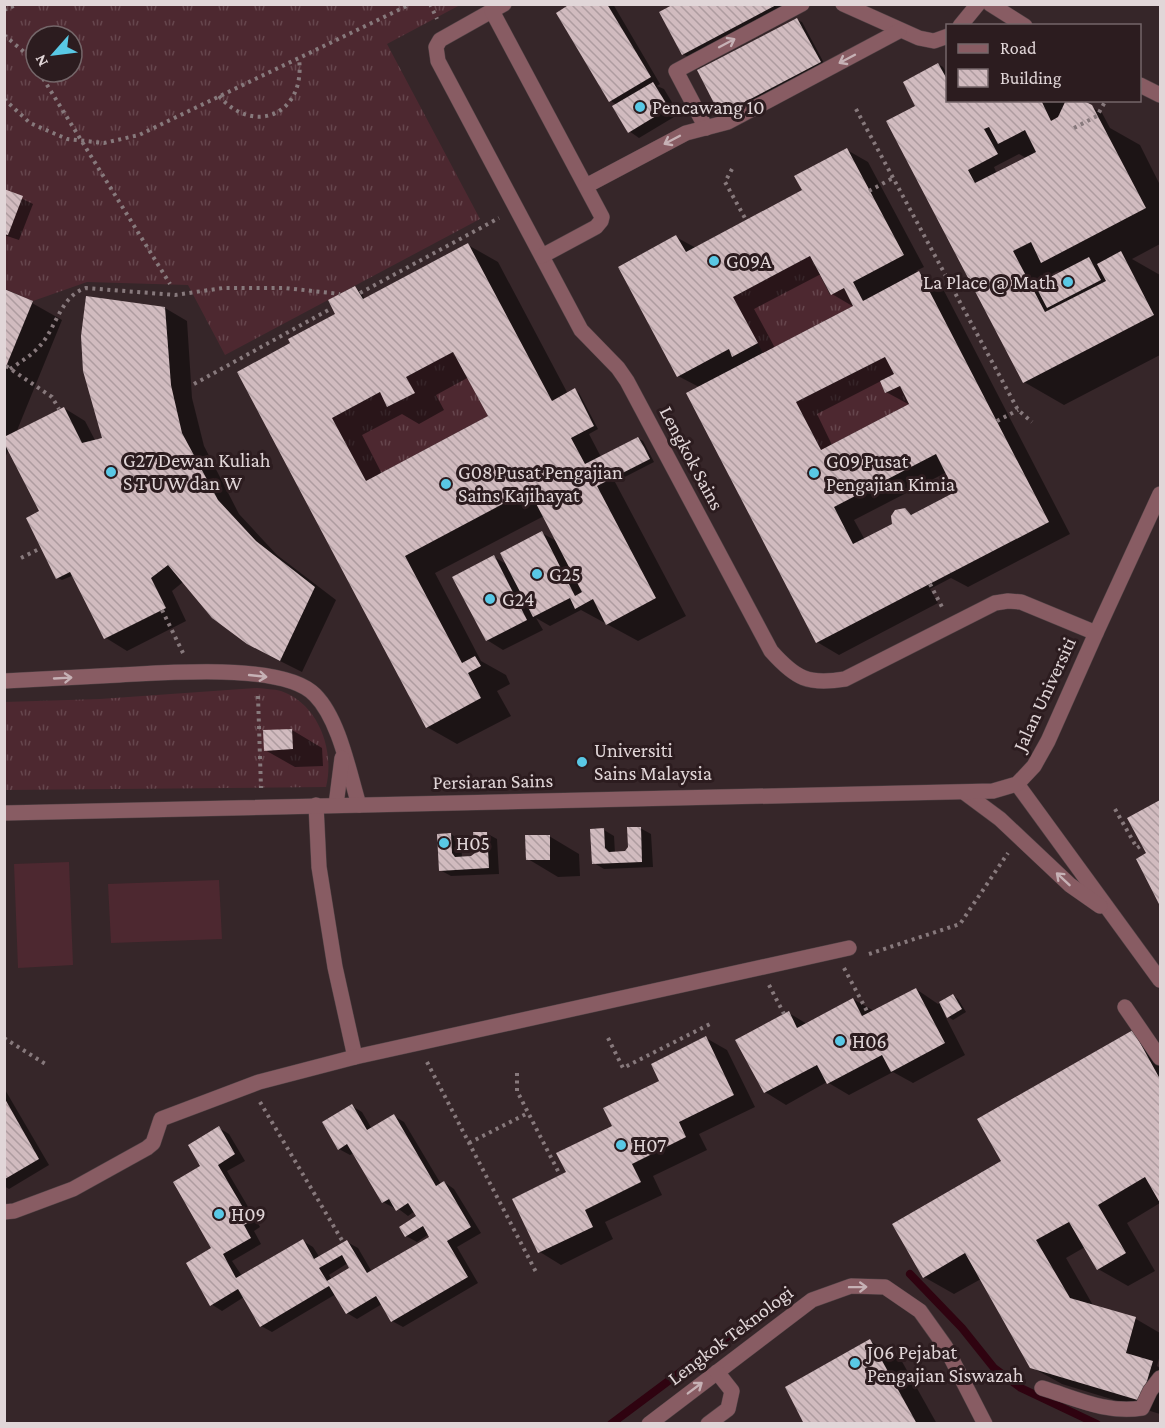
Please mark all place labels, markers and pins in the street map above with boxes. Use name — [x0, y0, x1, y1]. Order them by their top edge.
place label: Pencawang 10 — [652, 96, 765, 119]
marker: Pencawang 10 — [633, 100, 647, 114]
place label: G09A — [726, 250, 772, 272]
marker: G09A — [707, 254, 721, 268]
place label: La Place @ Math — [923, 271, 1056, 294]
marker: La Place @ Math — [1061, 275, 1075, 289]
place label: G27 Dewan Kuliah S T U W dan W — [123, 449, 271, 494]
place label: G09 Pusat Pengajian Kimia — [826, 450, 955, 496]
place label: G08 Pusat Pengajian Sains Kajihayat — [458, 461, 623, 507]
marker: G27 Dewan Kuliah S T U W dan W — [104, 465, 118, 479]
marker: G09 Pusat Pengajian Kimia — [807, 466, 821, 480]
marker: G08 Pusat Pengajian Sains Kajihayat — [439, 477, 453, 491]
place label: G25 — [549, 563, 581, 585]
marker: G25 — [530, 567, 544, 581]
place label: G24 — [502, 588, 534, 610]
marker: G24 — [483, 592, 497, 606]
place label: Universiti Sains Malaysia — [594, 739, 712, 785]
marker: Universiti Sains Malaysia — [575, 755, 589, 769]
place label: H05 — [456, 832, 490, 854]
marker: H05 — [437, 836, 451, 850]
place label: H06 — [852, 1030, 887, 1052]
marker: H06 — [833, 1034, 847, 1048]
place label: H07 — [633, 1134, 666, 1156]
marker: H07 — [614, 1138, 628, 1152]
place label: H09 — [231, 1203, 266, 1225]
marker: H09 — [212, 1207, 226, 1221]
place label: J06 Pejabat Pengajian Siswazah — [865, 1341, 1024, 1387]
marker: J06 Pejabat Pengajian Siswazah — [848, 1356, 862, 1370]

